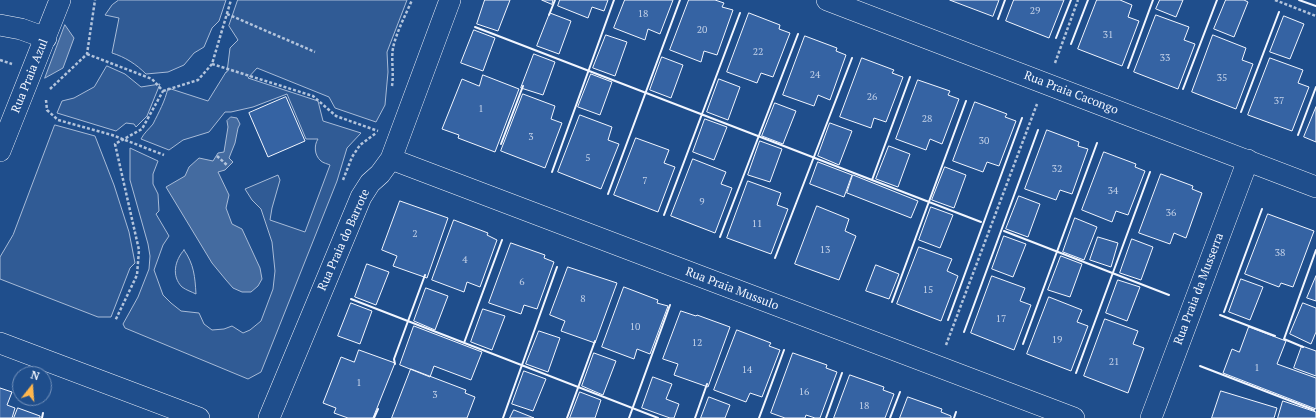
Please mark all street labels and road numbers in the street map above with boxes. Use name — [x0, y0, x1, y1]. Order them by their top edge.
street label: Rua Praia Azul — [9, 37, 51, 115]
street label: Rua Praia Cacongo — [1022, 68, 1120, 118]
street label: Rua Praia do Barrote — [315, 187, 373, 293]
street label: Rua Praia da Musserra — [1171, 231, 1227, 347]
street label: Rua Praia Mussulo — [683, 265, 781, 313]

